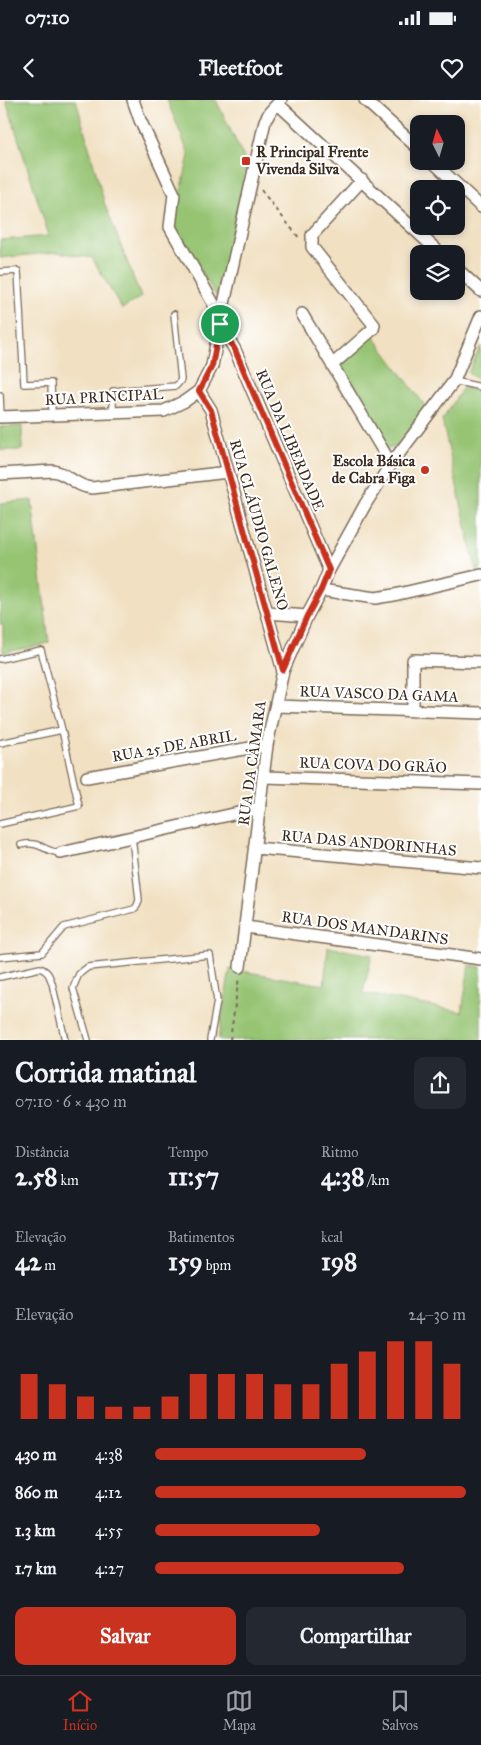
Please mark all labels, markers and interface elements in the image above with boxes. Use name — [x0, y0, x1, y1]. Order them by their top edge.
text: 07:10 — [25, 6, 69, 29]
icon: back — [15, 54, 43, 82]
text: Fleetfoot — [199, 54, 282, 81]
icon: heart — [438, 54, 466, 82]
north arrow — [410, 115, 465, 170]
map controls — [410, 115, 465, 300]
place label: R Principal Frente Vivenda Silva — [255, 143, 369, 178]
marker: R Principal Frente Vivenda Silva — [240, 155, 252, 167]
button: locate — [410, 180, 465, 235]
button: layers — [410, 245, 465, 300]
pin — [199, 303, 241, 345]
icon: arrive — [206, 310, 234, 338]
street label: RUA DA LIBERDADE — [252, 366, 328, 514]
street label: RUA PRINCIPAL — [44, 385, 164, 409]
street label: RUA CLÁUDIO GALENO — [226, 437, 293, 613]
place label: Escola Básica de Cabra Figa — [332, 452, 416, 488]
marker: Escola Básica de Cabra Figa — [419, 464, 431, 476]
street label: RUA VASCO DA GAMA — [299, 682, 459, 706]
street label: RUA DA CÂMARA — [234, 699, 270, 827]
street label: RUA 25 DE ABRIL — [110, 726, 238, 766]
street label: RUA COVA DO GRÃO — [299, 753, 447, 777]
street label: RUA DAS ANDORINHAS — [281, 826, 457, 860]
street label: RUA DOS MANDARINS — [281, 907, 449, 949]
text: Corrida matinal — [15, 1055, 196, 1090]
button: share — [414, 1057, 466, 1109]
text: 07:10 · 6 × 430 m — [15, 1092, 127, 1111]
text: Distância — [15, 1144, 69, 1161]
text: Tempo — [168, 1144, 208, 1161]
text: Ritmo — [321, 1144, 358, 1161]
text: 2.58 — [15, 1161, 58, 1192]
text: 11:57 — [168, 1161, 219, 1192]
text: 4:38 — [321, 1161, 365, 1192]
text: km — [58, 1172, 79, 1189]
text: /km — [365, 1172, 390, 1189]
text: Elevação — [15, 1229, 66, 1246]
text: Batimentos — [168, 1229, 234, 1246]
text: kcal — [321, 1229, 343, 1246]
text: 42 — [15, 1246, 41, 1277]
text: 159 — [168, 1246, 203, 1277]
text: 198 — [321, 1246, 357, 1277]
text: m — [41, 1257, 56, 1274]
text: bpm — [203, 1257, 231, 1274]
text: Elevação — [15, 1305, 73, 1324]
text: 24–30 m — [408, 1305, 466, 1324]
text: 430 m — [15, 1445, 57, 1464]
text: 4:38 — [95, 1445, 123, 1464]
text: 860 m — [15, 1483, 58, 1502]
text: 4:12 — [95, 1483, 122, 1502]
text: 1.3 km — [15, 1521, 55, 1540]
text: 4:55 — [95, 1521, 123, 1540]
text: 1.7 km — [15, 1559, 57, 1578]
text: 4:27 — [95, 1559, 124, 1578]
button: Salvar — [15, 1607, 236, 1665]
button: Compartilhar — [246, 1607, 466, 1665]
tab: Início — [63, 1687, 97, 1734]
tab: Mapa — [223, 1687, 256, 1734]
tab: Salvos — [382, 1687, 418, 1734]

